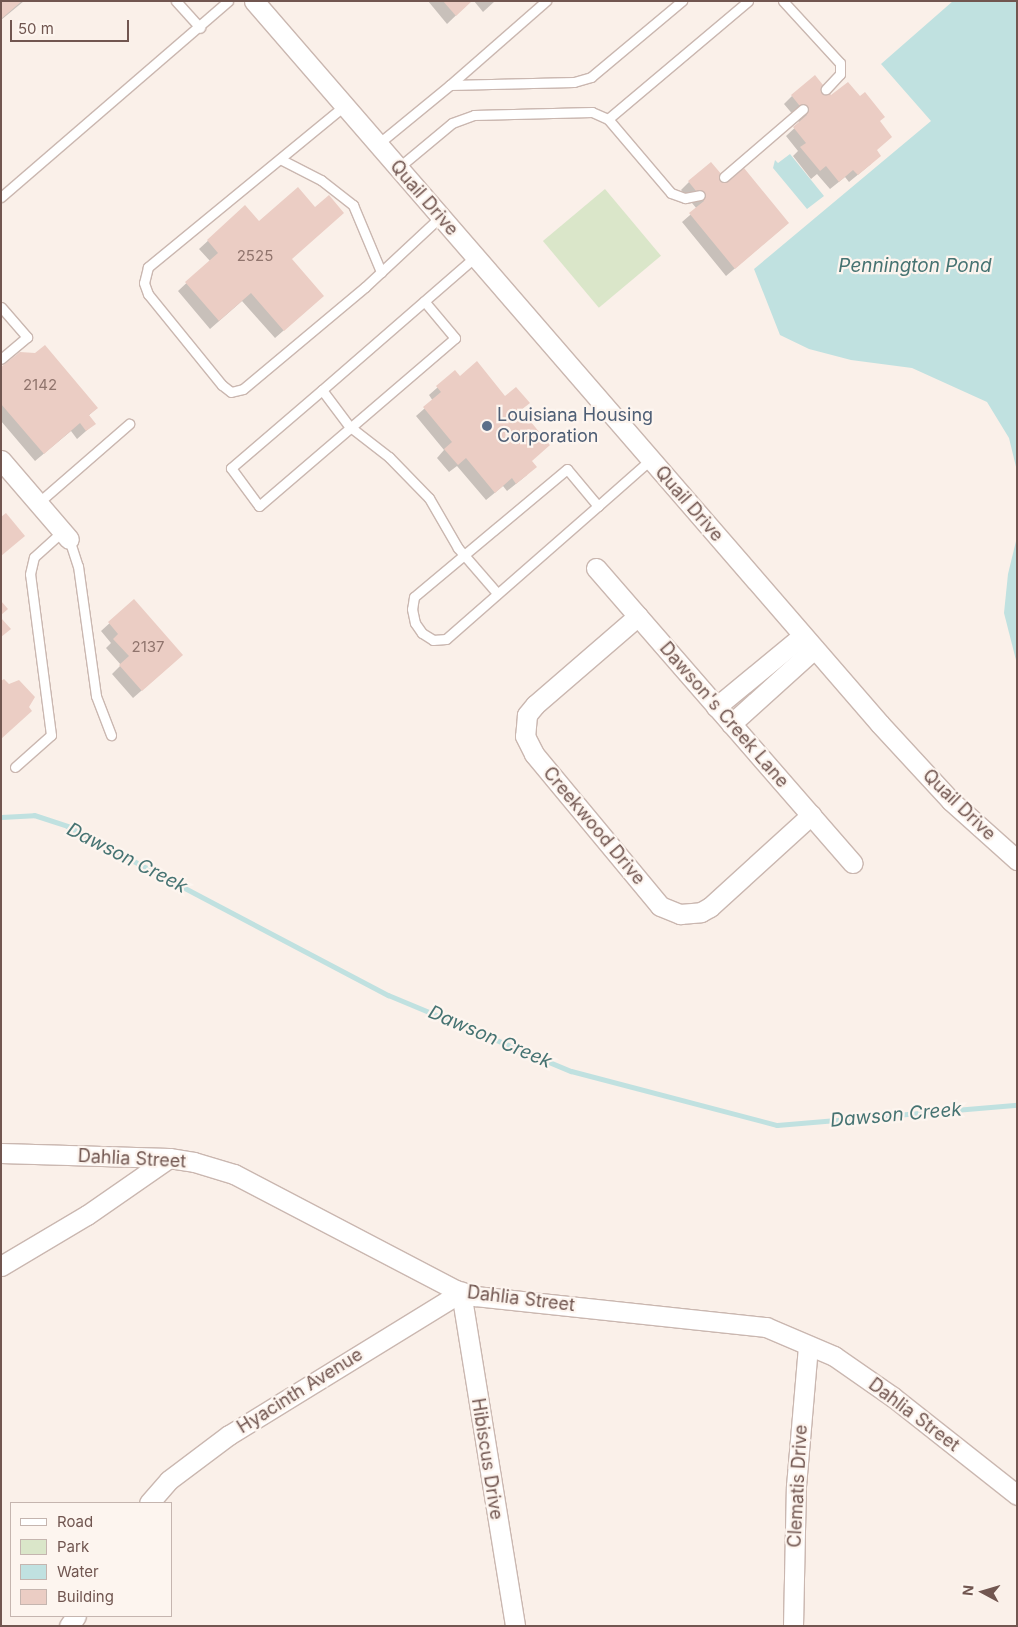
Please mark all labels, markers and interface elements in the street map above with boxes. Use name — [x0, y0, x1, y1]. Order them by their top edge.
scale bar — [12, 10, 131, 42]
text: 50 m — [18, 19, 54, 38]
street label: Quail Drive — [385, 156, 463, 240]
house number: 2525 — [237, 247, 273, 265]
water label: Pennington Pond — [838, 255, 992, 277]
house number: 2142 — [23, 376, 57, 394]
place label: Louisiana Housing Corporation — [497, 405, 653, 448]
marker: Louisiana Housing Corporation — [481, 420, 493, 432]
street label: Quail Drive — [650, 462, 728, 546]
house number: 2137 — [131, 638, 165, 656]
street label: Dawson's Creek Lane — [655, 638, 793, 792]
street label: Creekwood Drive — [538, 763, 650, 889]
street label: Quail Drive — [918, 765, 1000, 845]
water label: Dawson Creek — [63, 818, 191, 898]
water label: Dawson Creek — [425, 1001, 555, 1073]
water label: Dawson Creek — [829, 1098, 963, 1132]
street label: Dahlia Street — [77, 1145, 187, 1173]
street label: Dahlia Street — [466, 1282, 576, 1316]
street label: Hyacinth Avenue — [233, 1344, 367, 1438]
street label: Dahlia Street — [864, 1374, 964, 1456]
street label: Hibiscus Drive — [467, 1397, 507, 1521]
street label: Clematis Drive — [784, 1424, 812, 1548]
legend — [10, 1502, 172, 1617]
text: Road — [57, 1512, 93, 1531]
text: Park — [57, 1537, 89, 1556]
text: Water — [57, 1562, 99, 1581]
north arrow — [958, 1567, 1008, 1617]
text: N — [959, 1584, 977, 1597]
text: Building — [57, 1587, 114, 1606]

